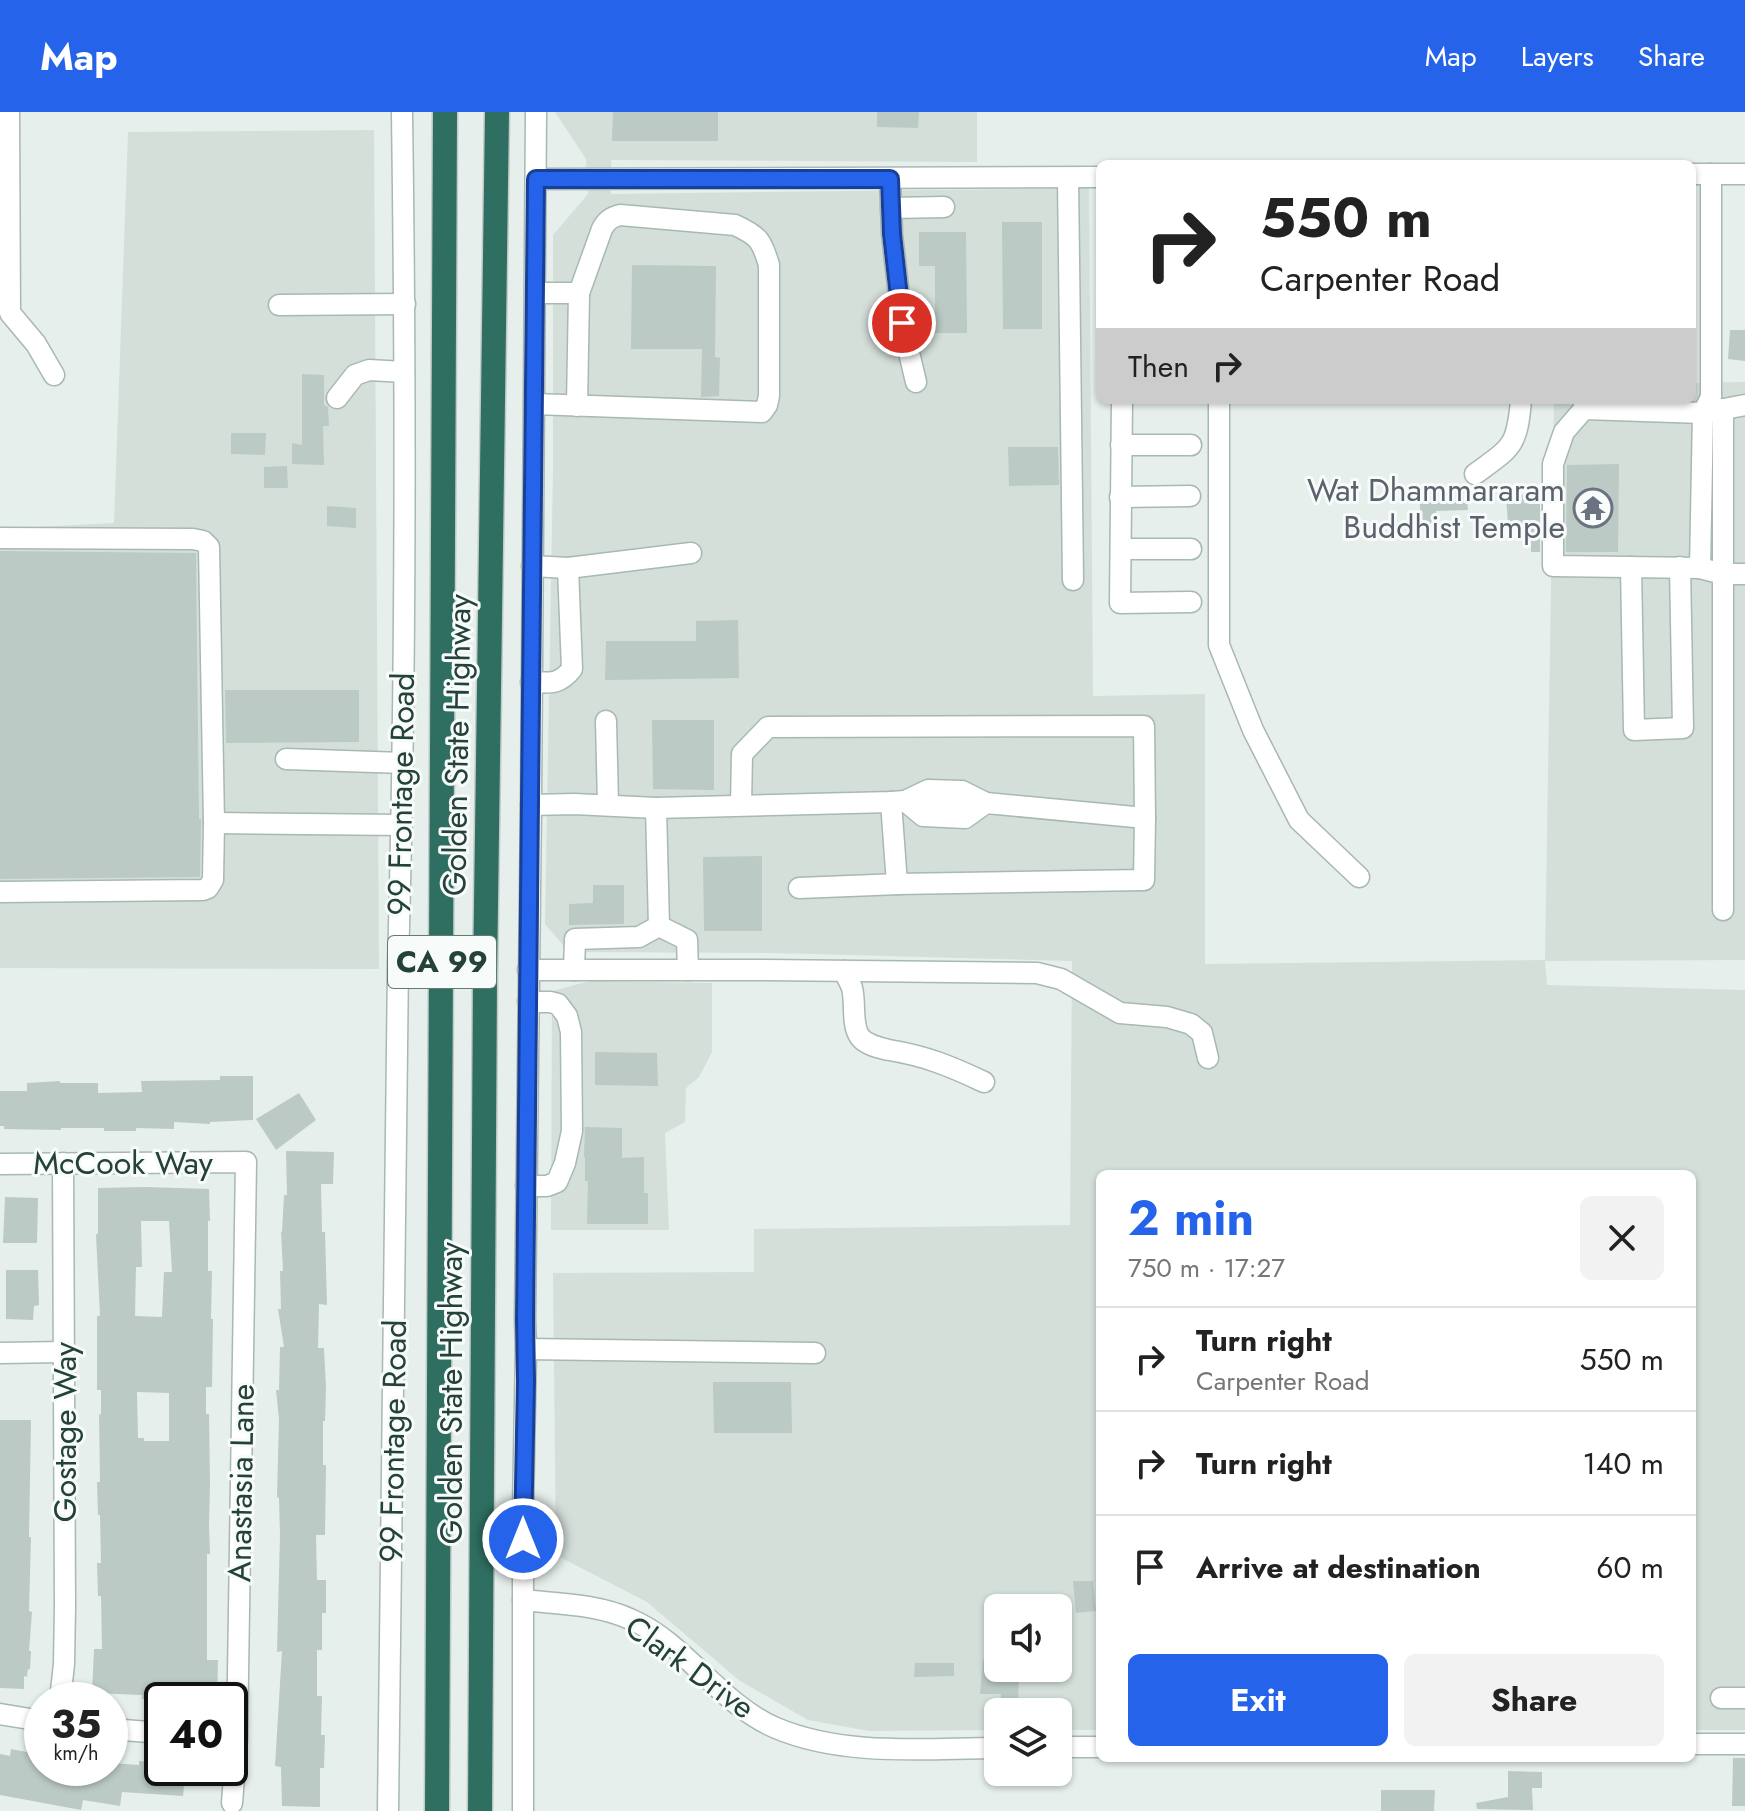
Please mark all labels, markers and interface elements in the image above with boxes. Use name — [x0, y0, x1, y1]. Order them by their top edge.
text: Map — [40, 29, 118, 84]
text: Map — [1425, 36, 1477, 77]
text: Layers — [1521, 36, 1594, 77]
text: Share — [1638, 36, 1705, 77]
text: 550 m — [1260, 177, 1432, 258]
icon: right — [1128, 192, 1232, 296]
text: Carpenter Road — [1260, 252, 1500, 304]
pin — [868, 289, 936, 357]
icon: arrive — [880, 301, 924, 345]
icon: right — [1205, 344, 1249, 388]
text: Then — [1128, 345, 1189, 388]
place label: Wat Dhammararam Buddhist Temple — [1307, 467, 1565, 550]
temple icon: Wat Dhammararam Buddhist Temple — [1572, 487, 1614, 529]
street label: Golden State Highway — [431, 593, 483, 897]
street label: 99 Frontage Road — [376, 672, 426, 916]
road number: CA 99 — [388, 936, 496, 988]
street label: McCook Way — [33, 1140, 214, 1186]
text: 2 min — [1128, 1184, 1254, 1253]
button: close — [1580, 1196, 1664, 1280]
street label: Golden State Highway — [428, 1241, 474, 1544]
text: 750 m · 17:27 — [1128, 1249, 1285, 1287]
street label: 99 Frontage Road — [368, 1319, 418, 1563]
text: Turn right — [1196, 1319, 1332, 1362]
icon: right — [1128, 1337, 1172, 1381]
text: 550 m — [1580, 1338, 1664, 1381]
street label: Gostage Way — [42, 1341, 88, 1522]
text: Carpenter Road — [1196, 1362, 1370, 1400]
street label: Anastasia Lane — [216, 1383, 266, 1583]
icon: right — [1128, 1441, 1172, 1485]
text: Turn right — [1196, 1442, 1332, 1485]
text: 140 m — [1583, 1442, 1664, 1485]
position arrow — [481, 1497, 565, 1581]
icon: arrive — [1128, 1545, 1172, 1589]
text: Arrive at destination — [1196, 1546, 1481, 1589]
text: 60 m — [1596, 1546, 1664, 1589]
map controls — [984, 1594, 1072, 1786]
button: sound — [984, 1594, 1072, 1682]
street label: Clark Drive — [616, 1604, 764, 1730]
button: Exit — [1128, 1654, 1388, 1746]
button: Share — [1404, 1654, 1664, 1746]
speed limit sign: 40 — [144, 1682, 248, 1786]
text: 35 — [51, 1695, 101, 1753]
button: layers — [984, 1698, 1072, 1786]
text: km/h — [53, 1739, 99, 1768]

